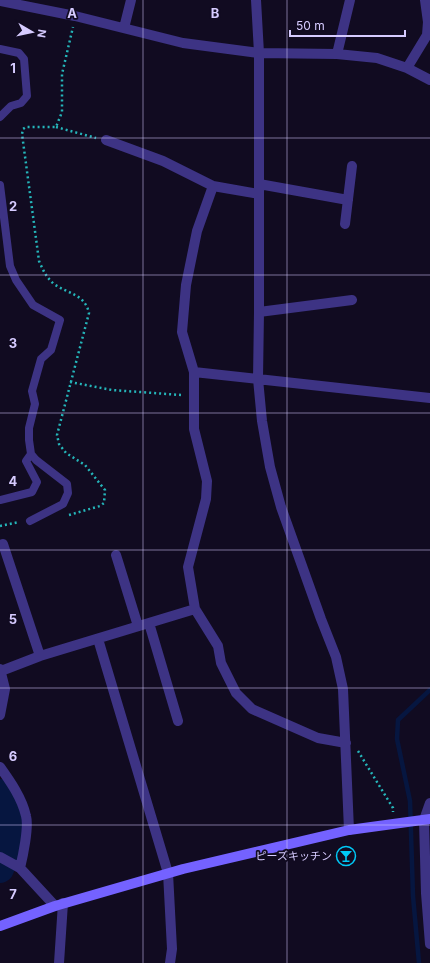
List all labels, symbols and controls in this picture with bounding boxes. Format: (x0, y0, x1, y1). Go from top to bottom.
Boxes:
text: A (67, 5, 77, 21)
text: B (211, 5, 220, 21)
north arrow (12, 12, 52, 52)
scale bar (290, 12, 405, 38)
text: 50 m (296, 18, 325, 33)
text: N (34, 28, 49, 39)
text: 1 (10, 60, 16, 76)
text: 2 (9, 198, 17, 214)
text: 3 (9, 335, 17, 351)
text: 4 (9, 473, 18, 489)
text: 5 (9, 611, 17, 627)
text: 6 (9, 748, 17, 764)
bar icon: ピーズキッチン (335, 845, 357, 867)
place label: ピーズキッチン (256, 849, 332, 863)
text: 7 (9, 886, 17, 902)

